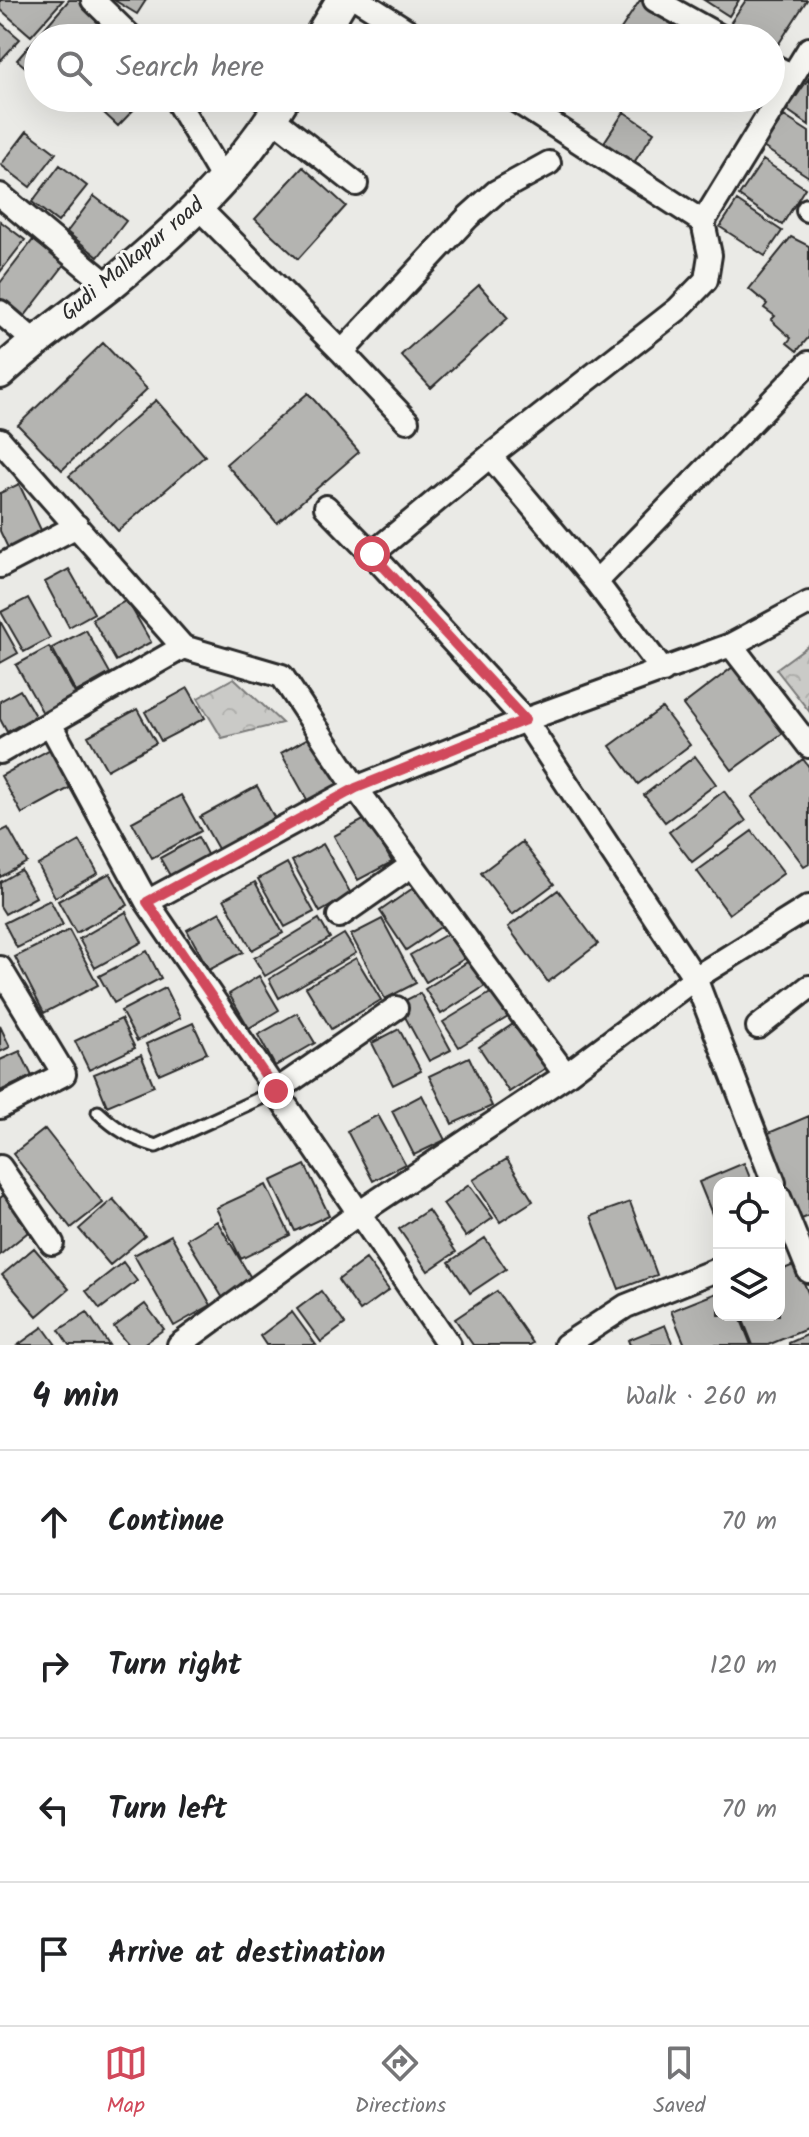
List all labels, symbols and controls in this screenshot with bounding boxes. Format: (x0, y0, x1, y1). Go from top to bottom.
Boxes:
search box (24, 24, 785, 112)
text: Search here (116, 44, 264, 92)
icon: search (52, 46, 96, 90)
street label: Gudi Malkapur road (53, 189, 213, 331)
route start (354, 536, 390, 572)
route end (258, 1073, 294, 1109)
map controls (713, 1177, 785, 1321)
button: locate (713, 1177, 785, 1249)
button: layers (713, 1249, 785, 1321)
text: 4 min (32, 1370, 119, 1424)
text: Walk · 260 m (625, 1376, 777, 1418)
text: Continue (108, 1498, 224, 1546)
icon: ahead (32, 1500, 76, 1544)
text: 70 m (721, 1501, 777, 1543)
text: Turn right (108, 1642, 241, 1690)
icon: right (32, 1644, 76, 1688)
text: 120 m (710, 1645, 777, 1687)
text: Turn left (108, 1786, 227, 1834)
icon: left (32, 1788, 76, 1832)
text: 70 m (721, 1789, 777, 1831)
text: Arrive at destination (108, 1930, 385, 1978)
icon: arrive (32, 1932, 76, 1976)
tab: Map (104, 2041, 148, 2124)
tab: Directions (355, 2041, 446, 2124)
tab: Saved (653, 2041, 705, 2124)

